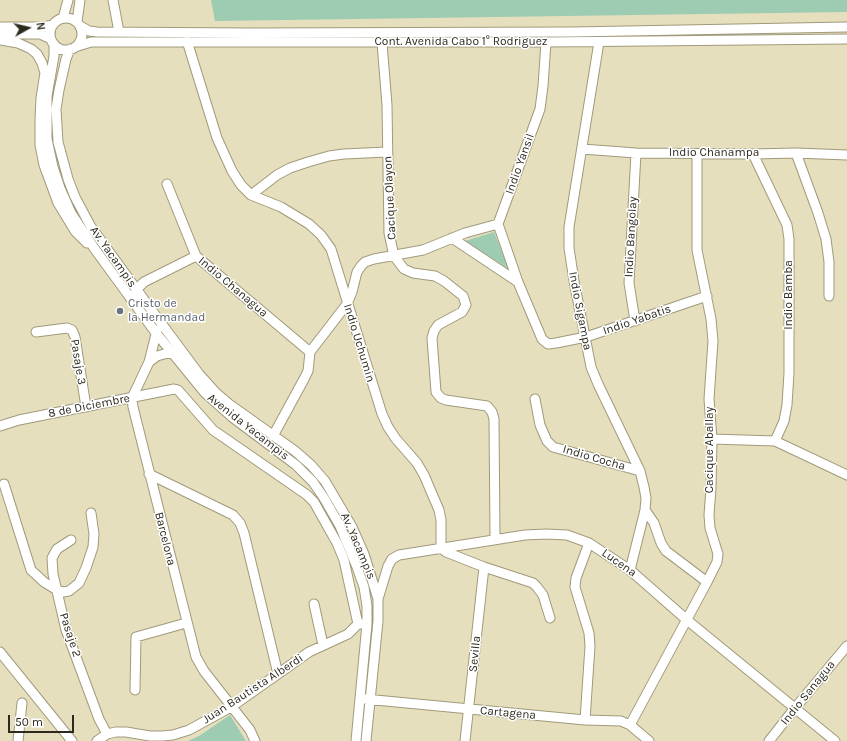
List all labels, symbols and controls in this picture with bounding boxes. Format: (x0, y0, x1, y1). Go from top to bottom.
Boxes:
north arrow (8, 8, 48, 48)
text: N (33, 21, 47, 31)
street label: Cont. Avenida Cabo 1° Rodriguez (374, 35, 548, 49)
street label: Indio Yansil (502, 132, 538, 196)
street label: Indio Chanampa (669, 146, 759, 160)
street label: Cacique Olayon (381, 156, 399, 240)
street label: Indio Bangolay (622, 196, 640, 278)
street label: Av. Yacampis (87, 224, 139, 290)
street label: Indio Chanagua (195, 254, 271, 320)
street label: Indio Bamba (782, 260, 796, 330)
street label: Indio Sigampa (565, 270, 595, 352)
place label: Cristo de la Hermandad (128, 297, 205, 325)
street label: Indio Uchumin (340, 302, 378, 384)
street label: Indio Yabatis (601, 302, 673, 338)
marker: Cristo de la Hermandad (115, 306, 125, 316)
street label: Pasaje 3 (67, 338, 89, 386)
street label: 8 de Diciembre (47, 391, 131, 421)
street label: Avenida Yacampis (204, 391, 292, 463)
street label: Cacique Aballay (703, 407, 717, 493)
street label: Indio Cocha (561, 442, 627, 474)
street label: Av. Yacampis (337, 510, 379, 582)
street label: Barcelona (151, 511, 179, 567)
street label: Lucena (599, 546, 639, 580)
street label: Pasaje 2 (56, 611, 84, 659)
street label: Sevilla (466, 635, 484, 673)
street label: Juan Bautista Alberdi (200, 651, 306, 727)
street label: Indio Sanagua (778, 658, 838, 728)
street label: Cartagena (479, 703, 537, 723)
scale bar (10, 707, 76, 733)
text: 50 m (15, 715, 43, 729)

